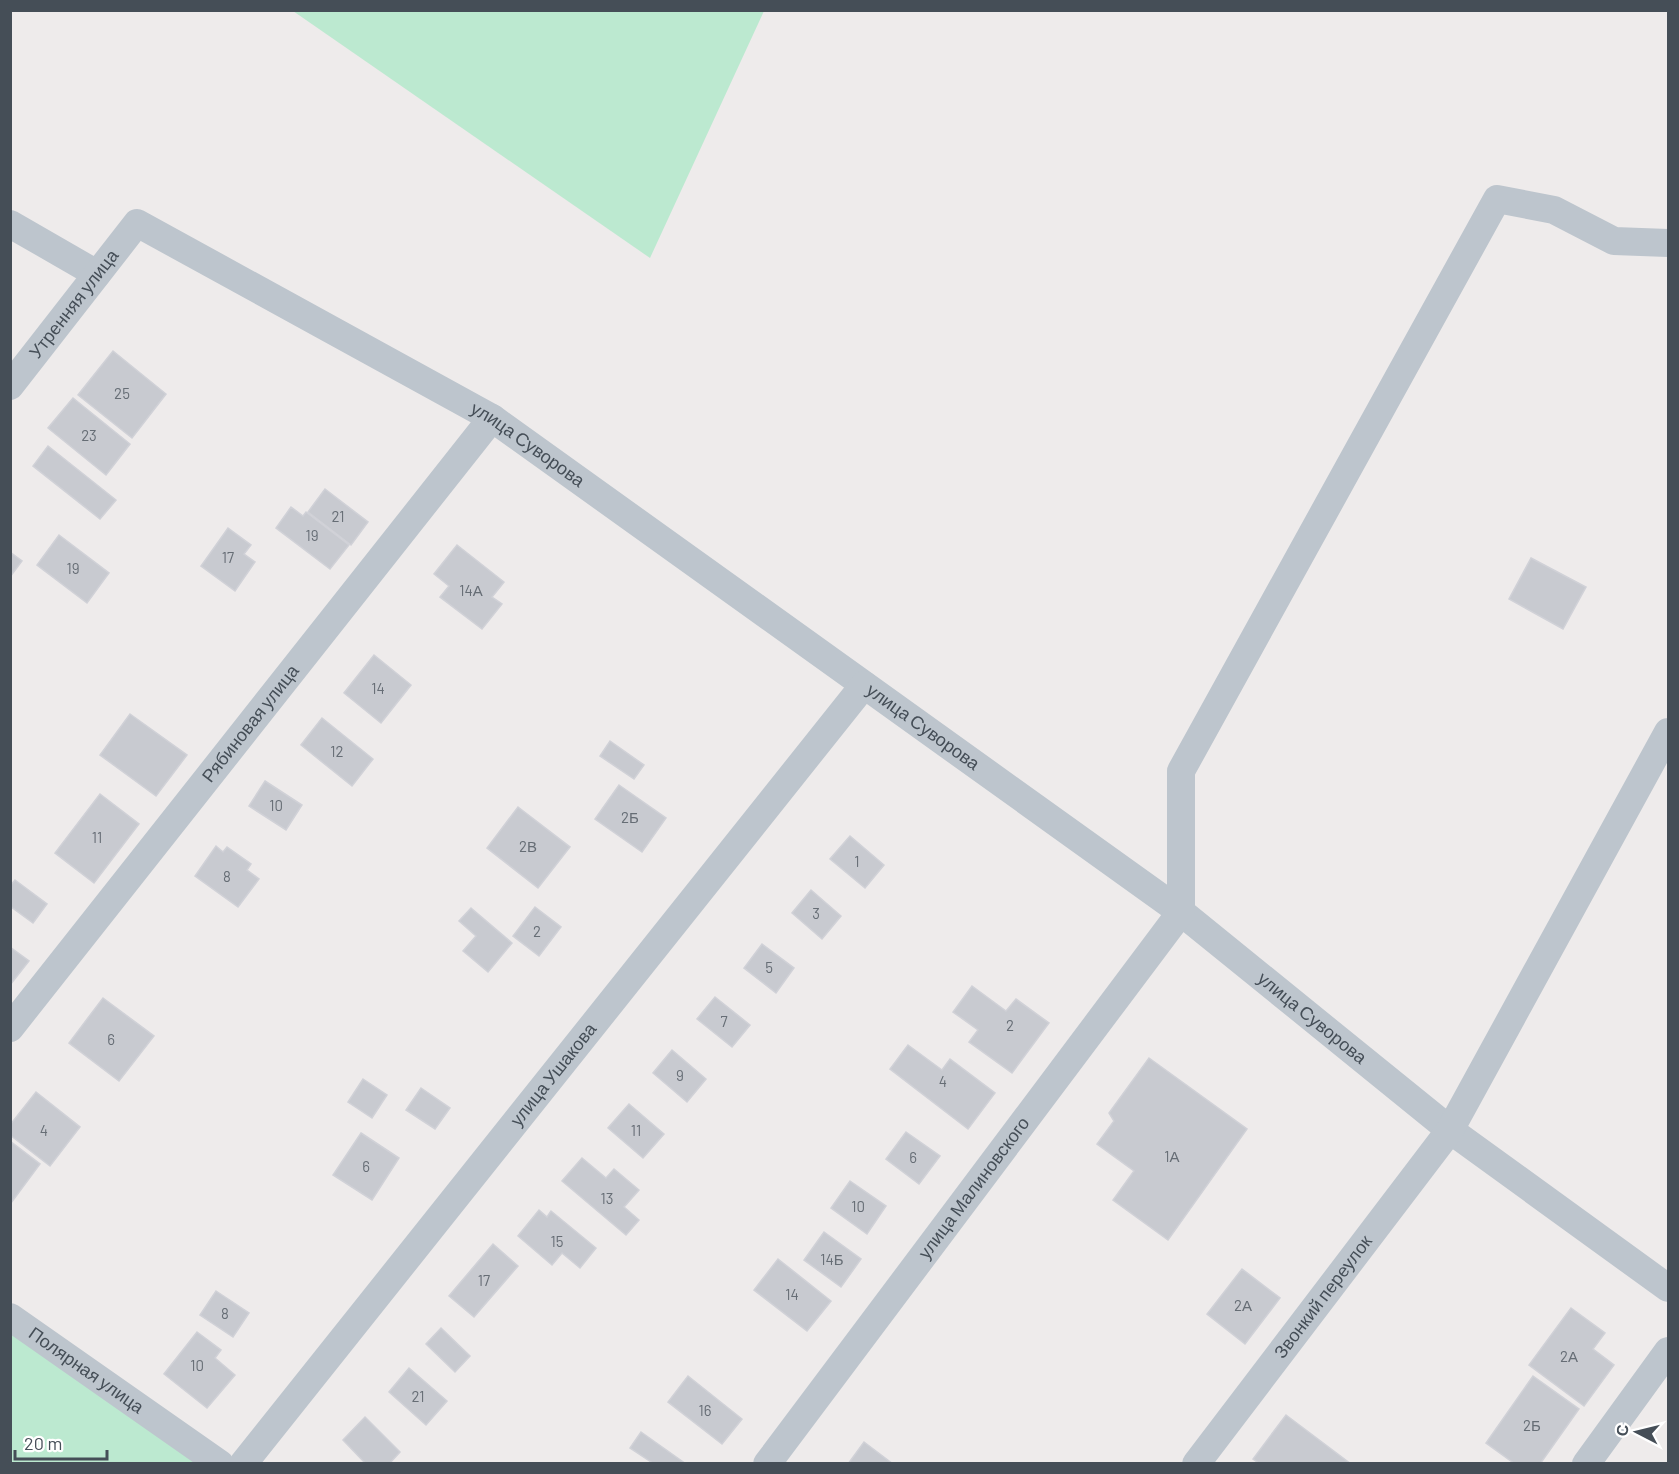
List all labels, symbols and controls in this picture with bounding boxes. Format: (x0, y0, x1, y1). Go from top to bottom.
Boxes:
street label: Утренняя улица (24, 244, 123, 362)
house number: 25 (114, 384, 130, 402)
street label: улица Суворова (467, 397, 590, 492)
house number: 23 (81, 426, 97, 444)
house number: 21 (331, 507, 345, 525)
house number: 19 (305, 526, 319, 544)
house number: 17 (222, 548, 234, 566)
house number: 19 (66, 559, 80, 577)
house number: 14А (459, 581, 483, 599)
street label: Рябиновая улица (197, 659, 304, 786)
street label: улица Суворова (863, 678, 985, 775)
house number: 14 (371, 679, 385, 697)
house number: 12 (330, 742, 344, 760)
house number: 10 (269, 796, 283, 814)
house number: 2Б (621, 808, 639, 826)
house number: 11 (92, 828, 102, 846)
house number: 2В (519, 837, 537, 855)
house number: 1 (854, 852, 860, 870)
house number: 8 (223, 867, 231, 885)
house number: 3 (812, 904, 820, 922)
house number: 2 (533, 922, 541, 940)
house number: 5 (765, 958, 773, 976)
street label: улица Суворова (1254, 967, 1372, 1069)
house number: 7 (720, 1012, 728, 1030)
house number: 2 (1006, 1016, 1014, 1034)
street label: улица Ушакова (505, 1017, 601, 1130)
house number: 6 (107, 1030, 115, 1048)
house number: 9 (676, 1066, 684, 1084)
house number: 4 (939, 1072, 947, 1090)
street label: улица Малиновского (913, 1112, 1033, 1263)
house number: 4 (40, 1121, 48, 1139)
house number: 11 (631, 1121, 641, 1139)
house number: 1А (1164, 1147, 1180, 1165)
house number: 6 (909, 1148, 917, 1166)
house number: 6 (362, 1157, 370, 1175)
house number: 13 (601, 1189, 613, 1207)
house number: 10 (851, 1197, 865, 1215)
street label: Звонкий переулок (1269, 1230, 1376, 1362)
house number: 15 (551, 1232, 563, 1250)
house number: 14Б (820, 1250, 844, 1268)
house number: 17 (478, 1271, 490, 1289)
house number: 14 (785, 1285, 799, 1303)
house number: 2А (1234, 1296, 1252, 1314)
house number: 8 (221, 1304, 229, 1322)
street label: Полярная улица (25, 1322, 149, 1418)
house number: 2А (1560, 1347, 1578, 1365)
house number: 10 (190, 1356, 204, 1374)
house number: 21 (411, 1387, 425, 1405)
house number: 16 (699, 1401, 711, 1419)
north arrow (1607, 1402, 1667, 1462)
house number: 2Б (1523, 1416, 1541, 1434)
scale bar (15, 1423, 106, 1461)
text: С (1611, 1423, 1632, 1437)
text: 20 m (24, 1432, 62, 1454)

